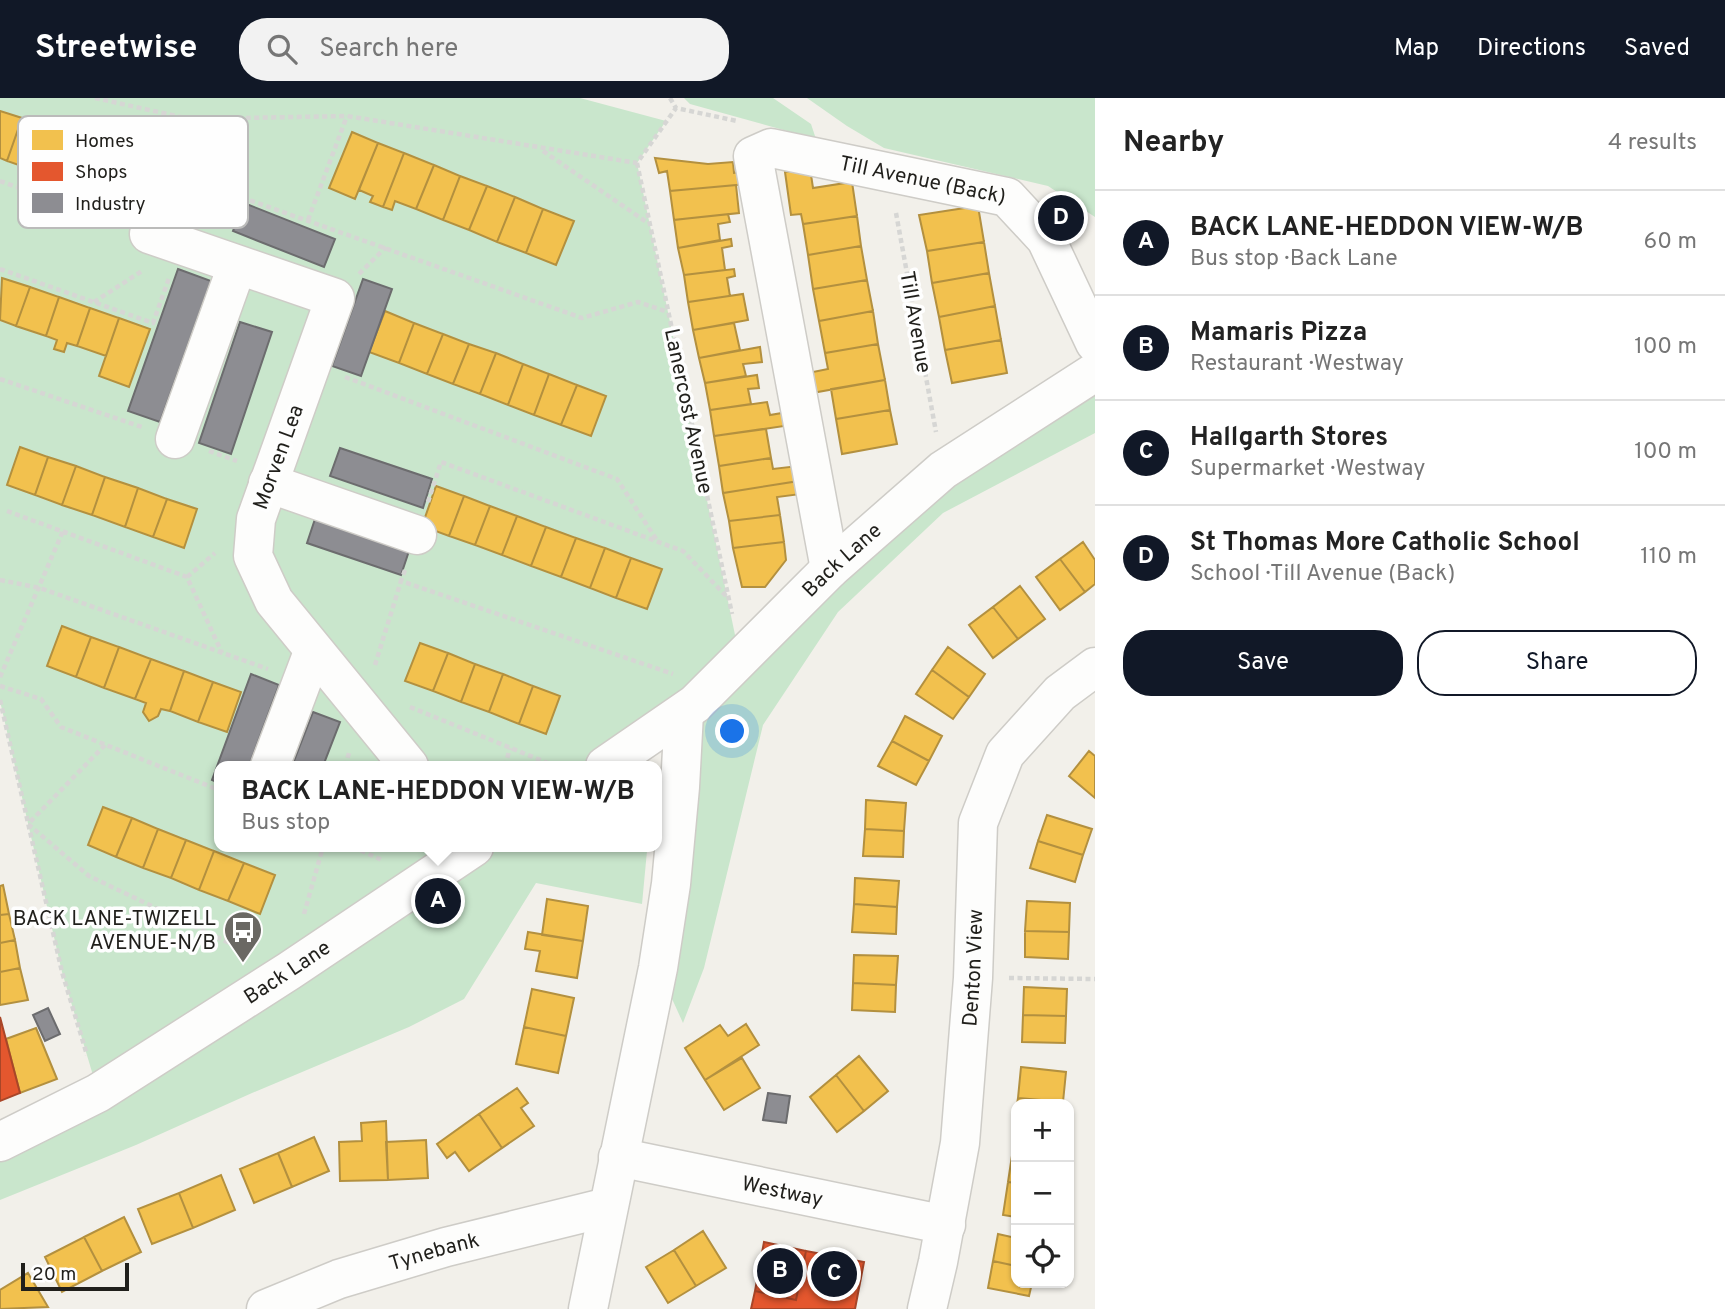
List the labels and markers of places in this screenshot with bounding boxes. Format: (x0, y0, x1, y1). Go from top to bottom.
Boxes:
pin: D (1038, 192, 1084, 244)
pin: A (415, 875, 461, 927)
place label: BACK LANE-TWIZELL AVENUE-N/B (13, 906, 216, 957)
bus stop icon: BACK LANE-TWIZELL AVENUE-N/B (222, 909, 264, 964)
pin: B (757, 1245, 803, 1297)
pin: C (811, 1248, 857, 1300)

